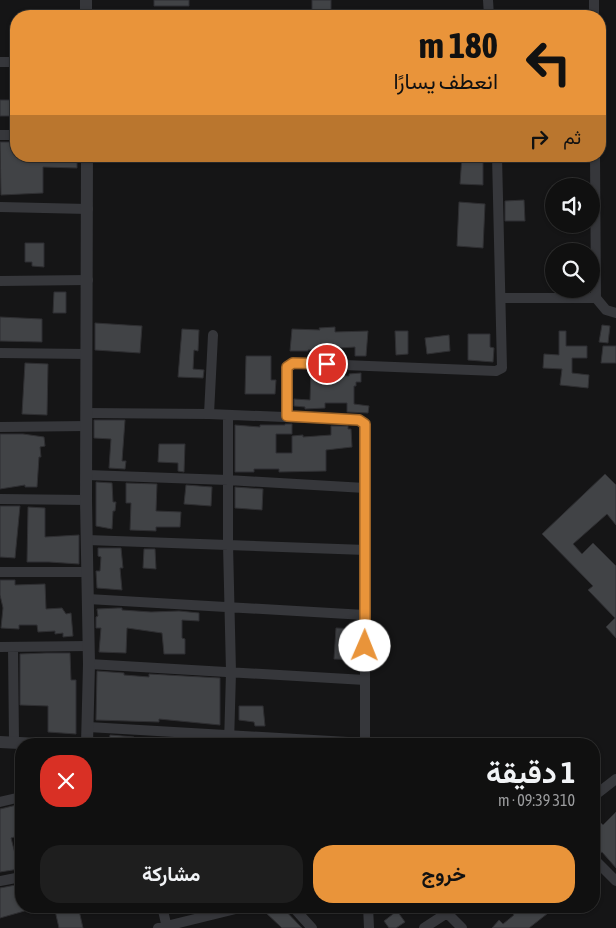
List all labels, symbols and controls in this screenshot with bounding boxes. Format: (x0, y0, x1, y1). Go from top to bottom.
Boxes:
text: 180 m (419, 25, 498, 65)
icon: left (516, 30, 581, 95)
text: انعطف يسارًا (393, 68, 498, 94)
icon: right (525, 125, 553, 153)
text: ثم (563, 126, 581, 148)
map controls (545, 178, 600, 298)
button: sound (545, 178, 600, 233)
button: search (545, 243, 600, 298)
pin (306, 343, 348, 385)
icon: arrive (313, 350, 341, 378)
position arrow (338, 619, 390, 671)
button: close (40, 755, 92, 807)
text: 1 دقيقة (486, 755, 575, 789)
text: 310 m · 09:39 (498, 791, 575, 809)
button: مشاركة (40, 845, 303, 903)
button: خروج (313, 845, 575, 903)

